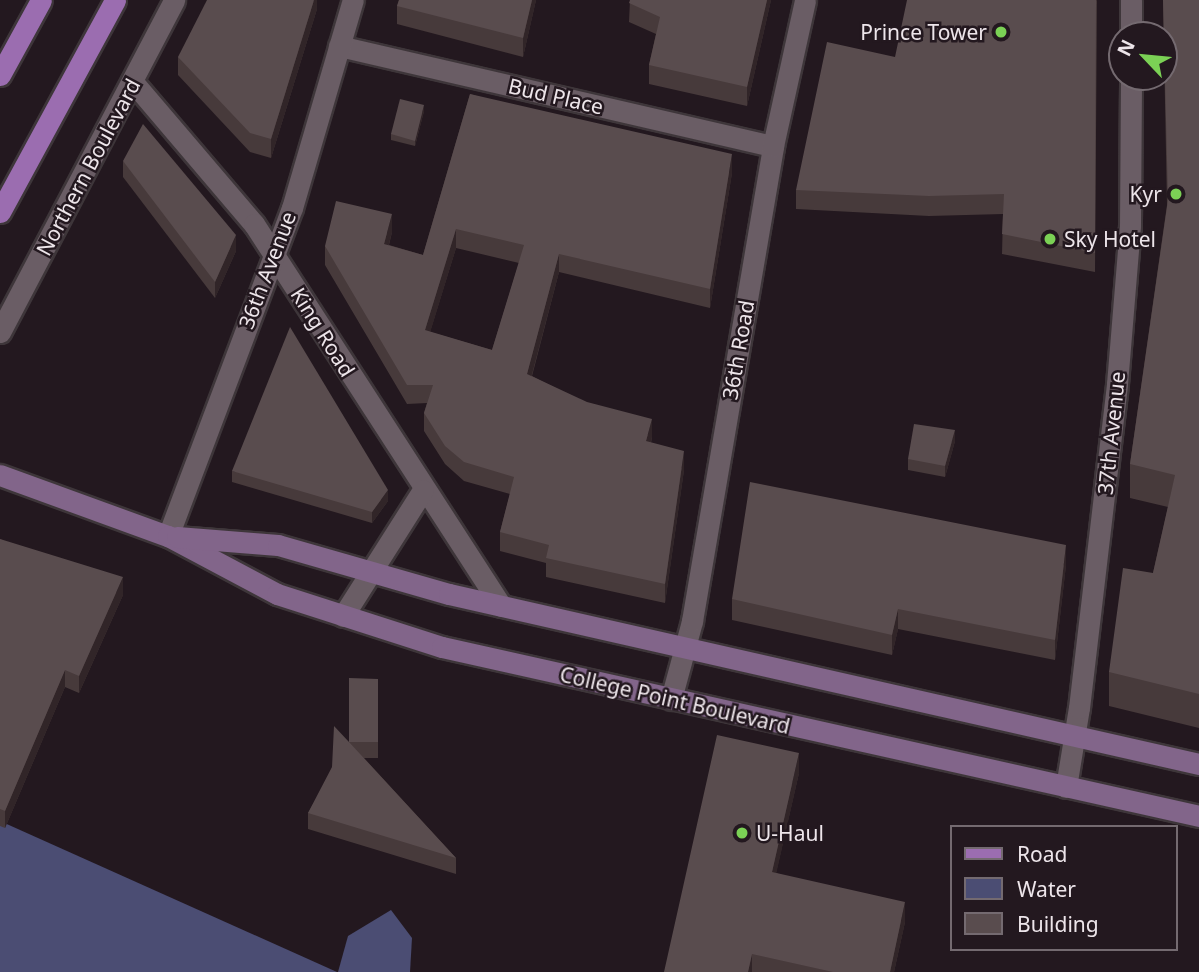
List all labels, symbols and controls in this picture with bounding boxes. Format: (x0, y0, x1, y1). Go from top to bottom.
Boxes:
place label: Prince Tower (860, 19, 987, 45)
north arrow (1108, 21, 1178, 91)
marker: Prince Tower (993, 24, 1009, 40)
text: N (1111, 35, 1141, 60)
street label: Bud Place (506, 73, 606, 119)
street label: Northern Boulevard (31, 74, 145, 260)
place label: Kyr (1130, 181, 1162, 207)
marker: Kyr (1168, 186, 1184, 202)
street label: 36th Avenue (233, 208, 301, 332)
place label: Sky Hotel (1064, 226, 1156, 252)
marker: Sky Hotel (1042, 231, 1058, 247)
street label: King Road (286, 283, 360, 381)
street label: 36th Road (717, 298, 759, 402)
street label: 37th Avenue (1092, 370, 1130, 496)
street label: College Point Boulevard (557, 661, 793, 739)
place label: U-Haul (756, 820, 824, 846)
marker: U-Haul (734, 825, 750, 841)
legend (950, 825, 1178, 951)
text: Road (1017, 840, 1067, 868)
text: Water (1017, 875, 1076, 903)
text: Building (1017, 910, 1099, 938)

